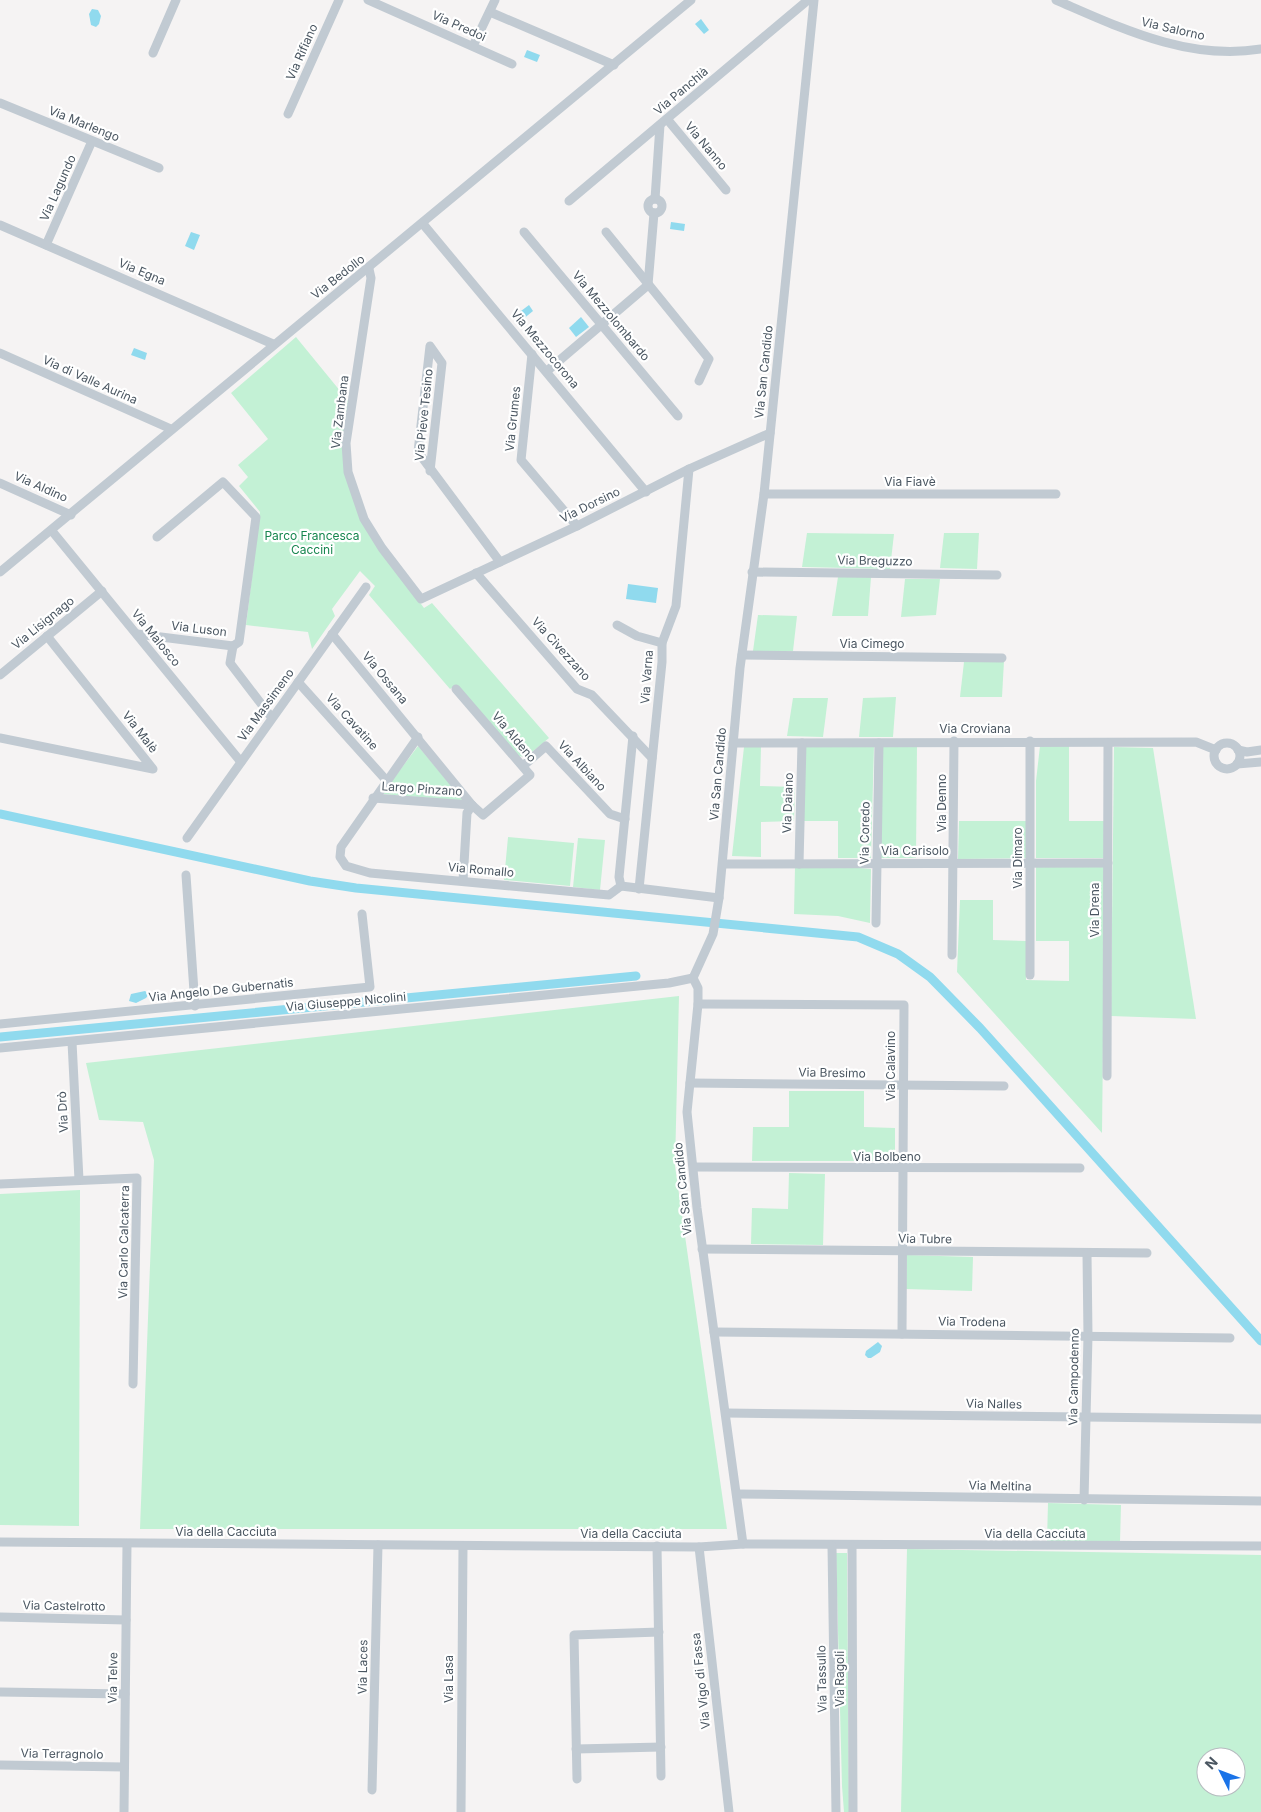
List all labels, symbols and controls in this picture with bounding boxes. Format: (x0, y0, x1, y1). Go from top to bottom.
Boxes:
street label: Via Predoi (430, 7, 489, 44)
street label: Via Salorno (1140, 14, 1206, 43)
street label: Via Rifiano (282, 21, 321, 82)
street label: Via Panchià (650, 64, 711, 118)
street label: Via Marlengo (47, 103, 122, 145)
street label: Via Nanno (682, 118, 731, 173)
street label: Via Lagundo (36, 152, 79, 223)
street label: Via Bedollo (308, 251, 367, 302)
street label: Via Egna (116, 255, 168, 288)
street label: Via Mezzolombardo (569, 268, 653, 364)
street label: Via Mezzocorona (508, 306, 583, 391)
street label: Via San Candido (751, 325, 776, 419)
street label: Via di Valle Aurina (40, 352, 140, 407)
street label: Via Pieve Tesino (411, 368, 436, 462)
street label: Via Zambana (328, 374, 351, 450)
street label: Via Grumes (502, 385, 523, 452)
street label: Via Aldino (12, 468, 70, 505)
street label: Via Fiavè (884, 474, 936, 489)
street label: Via Dorsino (557, 484, 622, 526)
park label: Parco Francesca Caccini (264, 528, 360, 557)
street label: Via Breguzzo (837, 552, 913, 569)
street label: Via Lisignago (8, 593, 77, 652)
street label: Via Malosco (129, 606, 184, 669)
street label: Via Civezzano (529, 614, 594, 684)
street label: Via Luson (170, 618, 228, 639)
street label: Via Cimego (839, 636, 905, 651)
street label: Via Ossana (359, 648, 412, 707)
street label: Via Varna (637, 649, 656, 705)
street label: Via Massimeno (234, 665, 297, 744)
street label: Via Cavatine (323, 690, 382, 753)
street label: Via Malè (119, 708, 161, 756)
street label: Via Aldeno (489, 708, 540, 765)
street label: Via Croviana (939, 721, 1011, 736)
street label: Via San Candido (706, 727, 729, 821)
street label: Via Albiano (555, 737, 610, 794)
street label: Via Daiano (779, 772, 796, 834)
street label: Via Denno (934, 774, 949, 832)
street label: Largo Pinzano (381, 778, 463, 799)
street label: Via Coredo (856, 801, 873, 865)
street label: Via Dimaro (1010, 827, 1025, 889)
street label: Via Carisolo (881, 843, 949, 858)
street label: Via Romallo (447, 859, 515, 880)
street label: Via Drena (1087, 882, 1102, 938)
street label: Via Angelo De Gubernatis (148, 974, 294, 1005)
street label: Via Giuseppe Nicolini (285, 989, 407, 1014)
street label: Via Calavino (883, 1031, 898, 1101)
street label: Via Bresimo (798, 1064, 866, 1081)
street label: Via Drò (54, 1091, 71, 1133)
street label: Via San Candido (670, 1142, 695, 1236)
street label: Via Bolbeno (853, 1149, 921, 1164)
street label: Via Carlo Calcaterra (115, 1185, 132, 1299)
street label: Via Tubre (898, 1231, 952, 1246)
street label: Via Trodena (938, 1313, 1006, 1330)
street label: Via Campodenno (1065, 1328, 1082, 1426)
street label: Via Nalles (966, 1396, 1022, 1411)
street label: Via Meltina (968, 1477, 1032, 1494)
street label: Via della Cacciuta (175, 1524, 277, 1539)
street label: Via della Cacciuta (580, 1526, 682, 1541)
street label: Via della Cacciuta (984, 1526, 1086, 1541)
street label: Via Castelrotto (22, 1597, 106, 1614)
street label: Via Vigo di Fassa (688, 1632, 713, 1730)
street label: Via Laces (355, 1639, 370, 1695)
street label: Via Tassullo (813, 1645, 830, 1713)
street label: Via Ragoli (832, 1651, 847, 1707)
street label: Via Telve (105, 1652, 120, 1704)
street label: Via Lasa (441, 1655, 456, 1703)
street label: Via Terragnolo (20, 1745, 104, 1762)
north arrow (1196, 1747, 1246, 1797)
text: N (1201, 1753, 1221, 1773)

